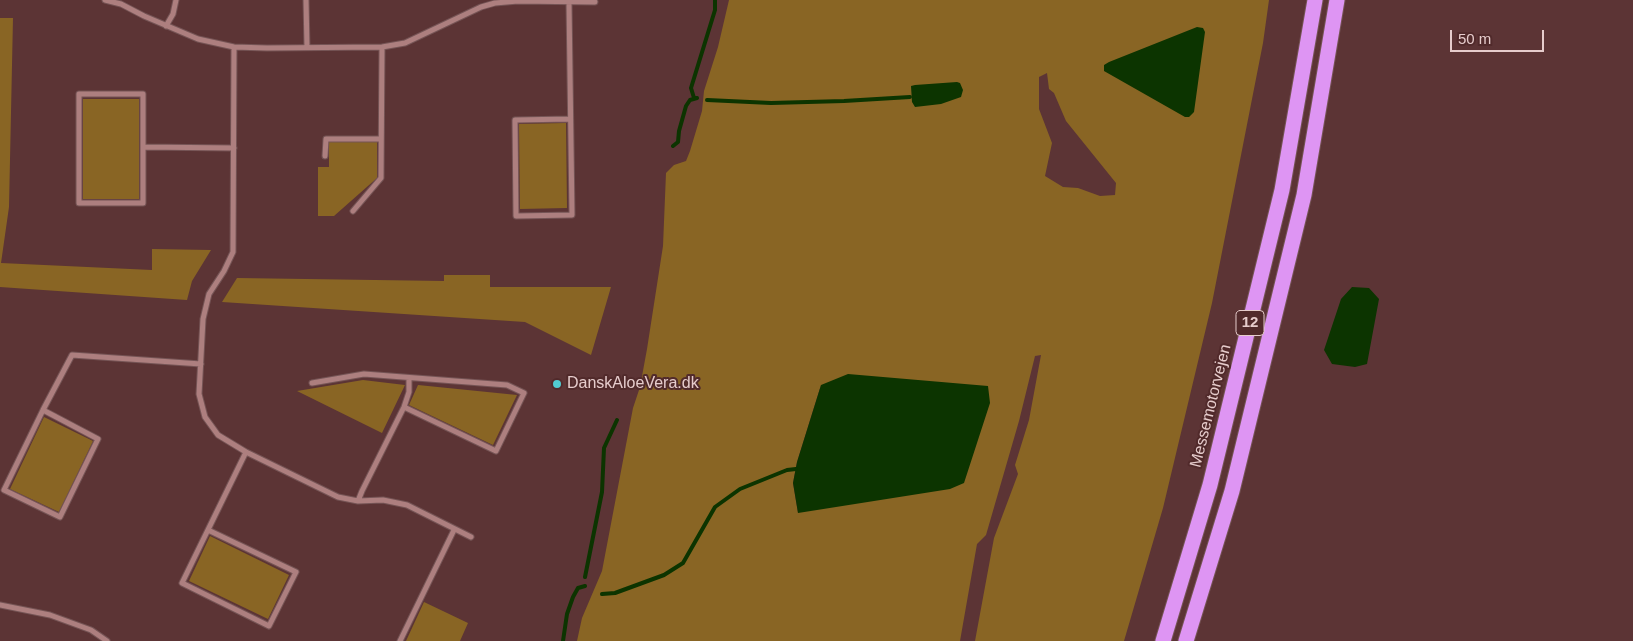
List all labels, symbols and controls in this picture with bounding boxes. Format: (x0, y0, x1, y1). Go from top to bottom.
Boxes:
scale bar (1453, 20, 1547, 52)
text: 50 m (1458, 30, 1491, 47)
road number: 12 (1236, 310, 1264, 336)
street label: Messemotorvejen (1186, 342, 1236, 470)
place label: DanskAloeVera.dk (567, 374, 699, 394)
marker: DanskAloeVera.dk (551, 378, 563, 390)

